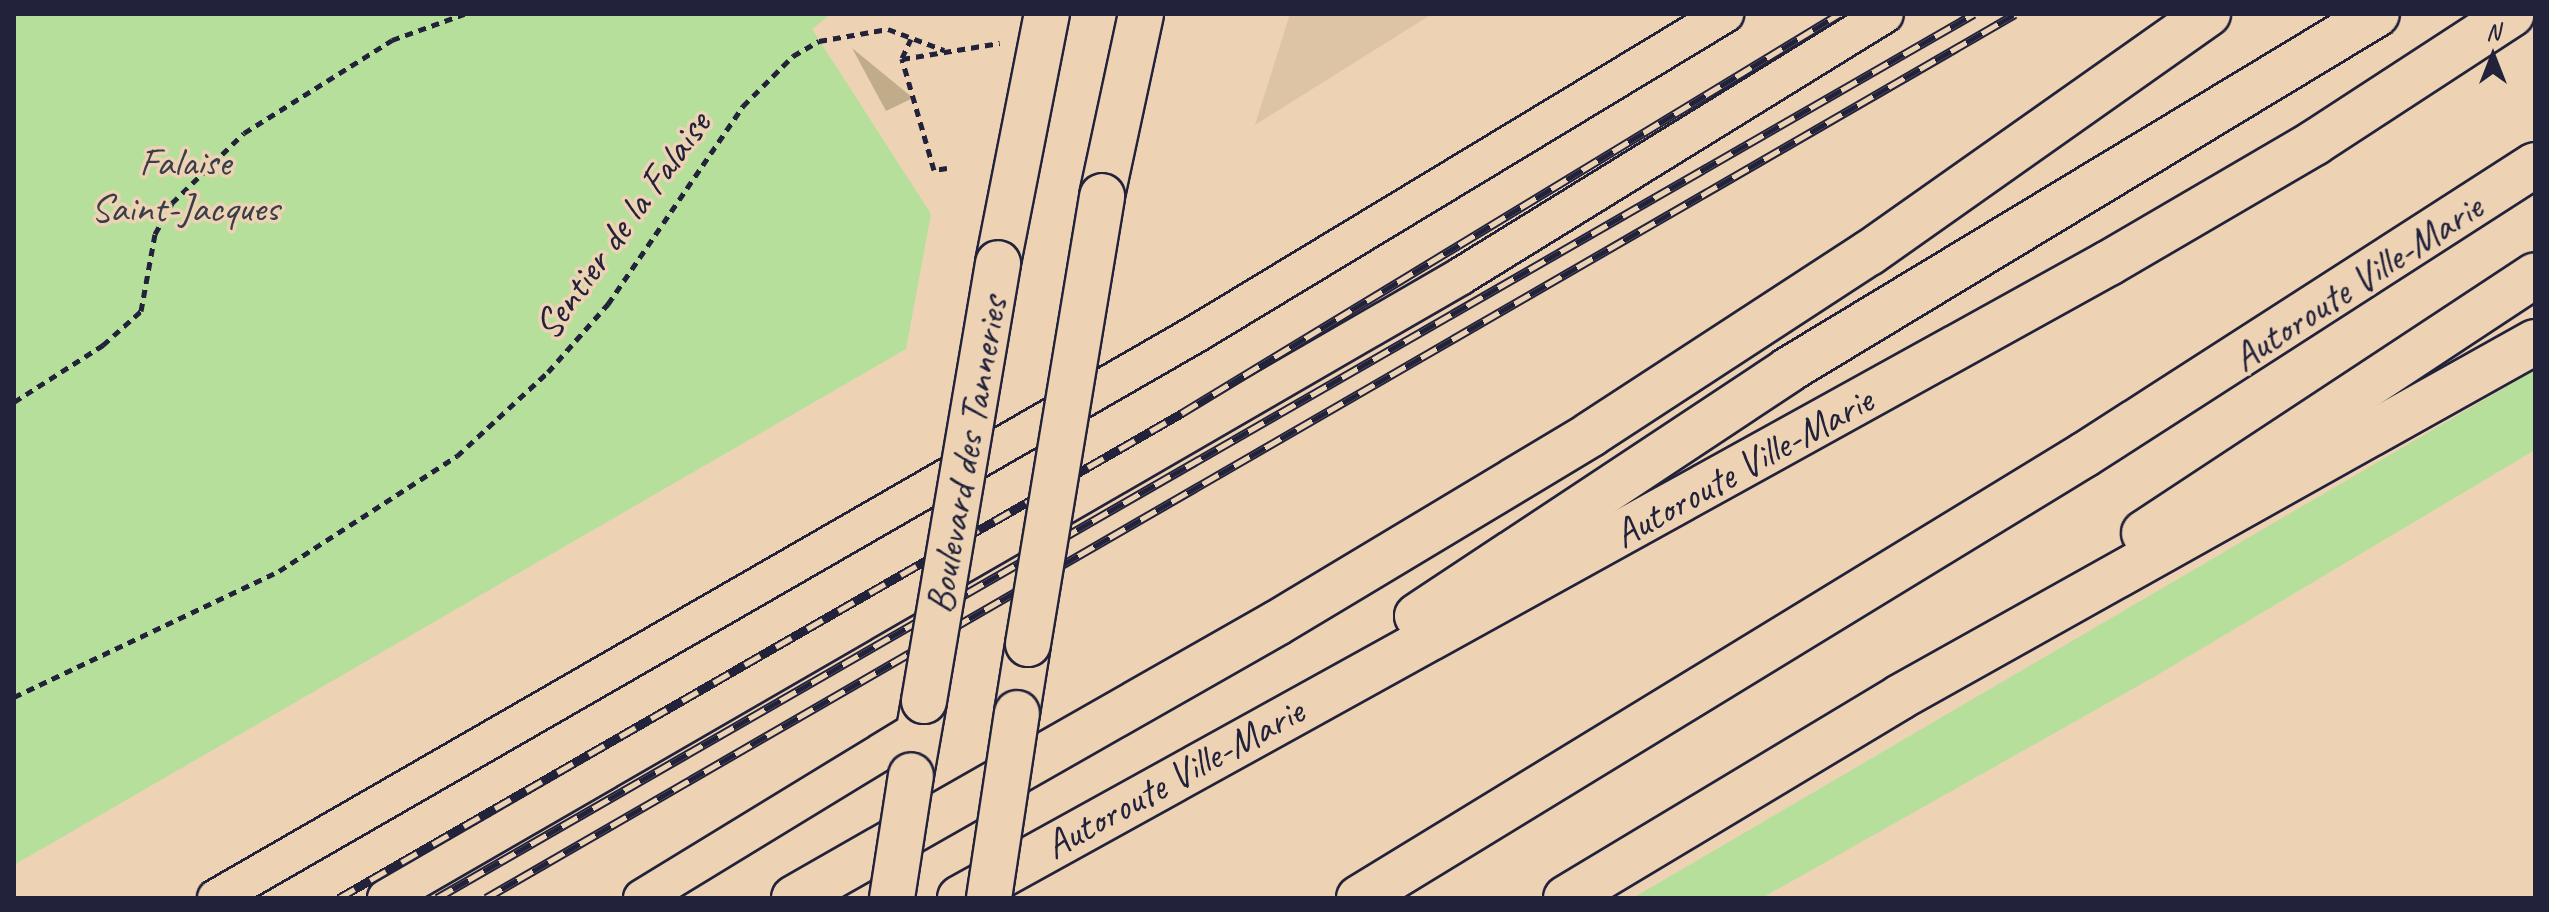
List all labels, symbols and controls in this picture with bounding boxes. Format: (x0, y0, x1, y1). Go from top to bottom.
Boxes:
north arrow (2453, 16, 2533, 96)
text: N (2486, 18, 2500, 46)
street label: Sentier de la Falaise (523, 101, 721, 349)
park label: Falaise Saint-Jacques (91, 138, 279, 232)
street label: Autoroute Ville-Marie (2223, 183, 2491, 381)
street label: Boulevard des Tanneries (914, 292, 1018, 618)
street label: Autoroute Ville-Marie (1605, 376, 1881, 558)
street label: Autoroute Ville-Marie (1036, 687, 1312, 869)

